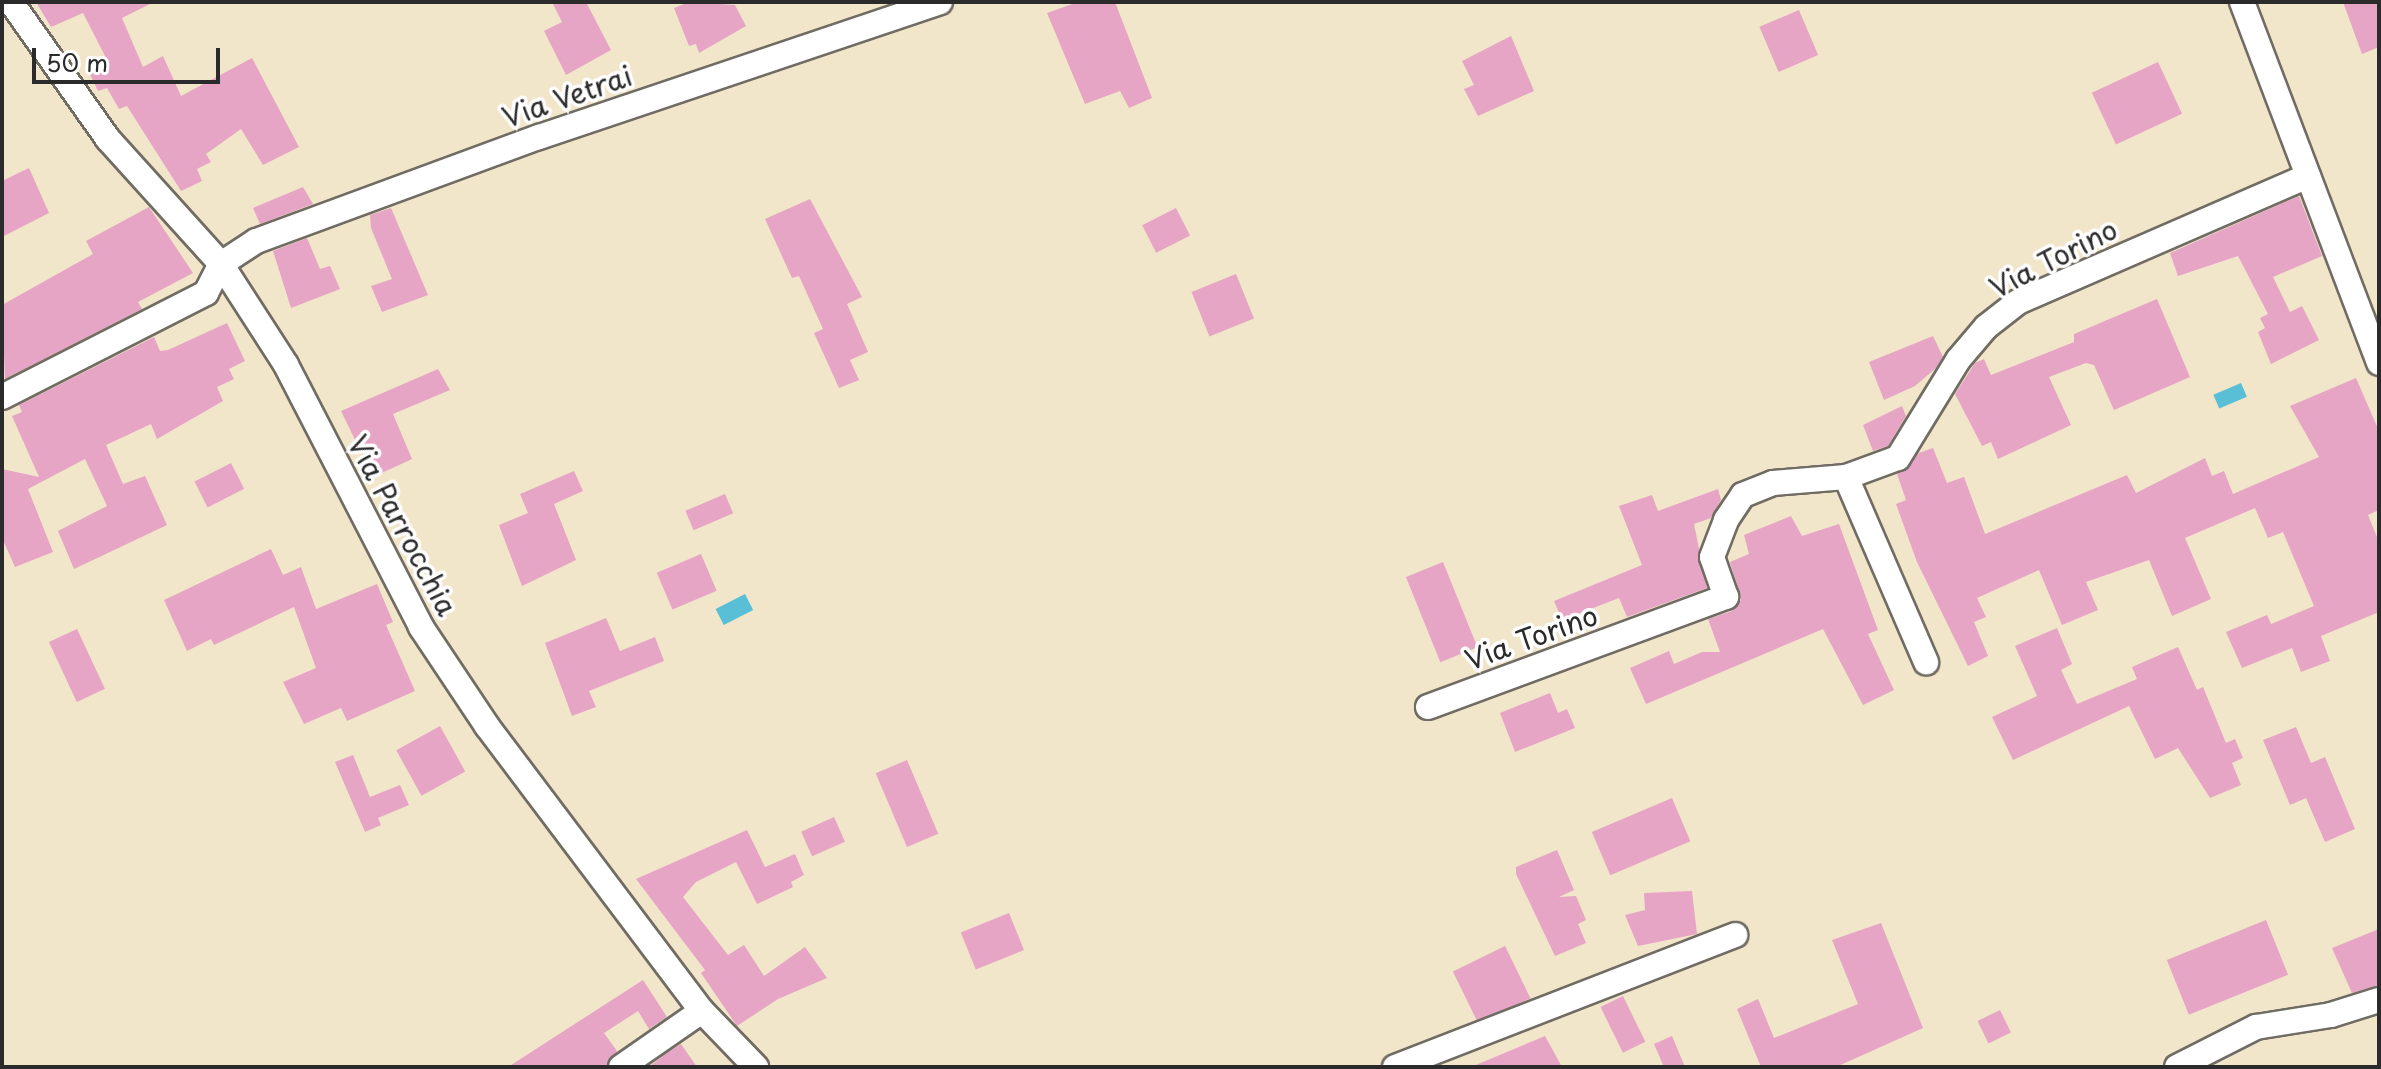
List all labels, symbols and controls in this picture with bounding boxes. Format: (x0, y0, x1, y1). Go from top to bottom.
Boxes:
scale bar (36, 32, 224, 82)
text: 50 m (46, 44, 108, 80)
street label: Via Vetrai (499, 58, 635, 134)
street label: Via Torino (1985, 212, 2121, 304)
street label: Via Parrocchia (342, 430, 464, 620)
street label: Via Torino (1461, 598, 1601, 676)

